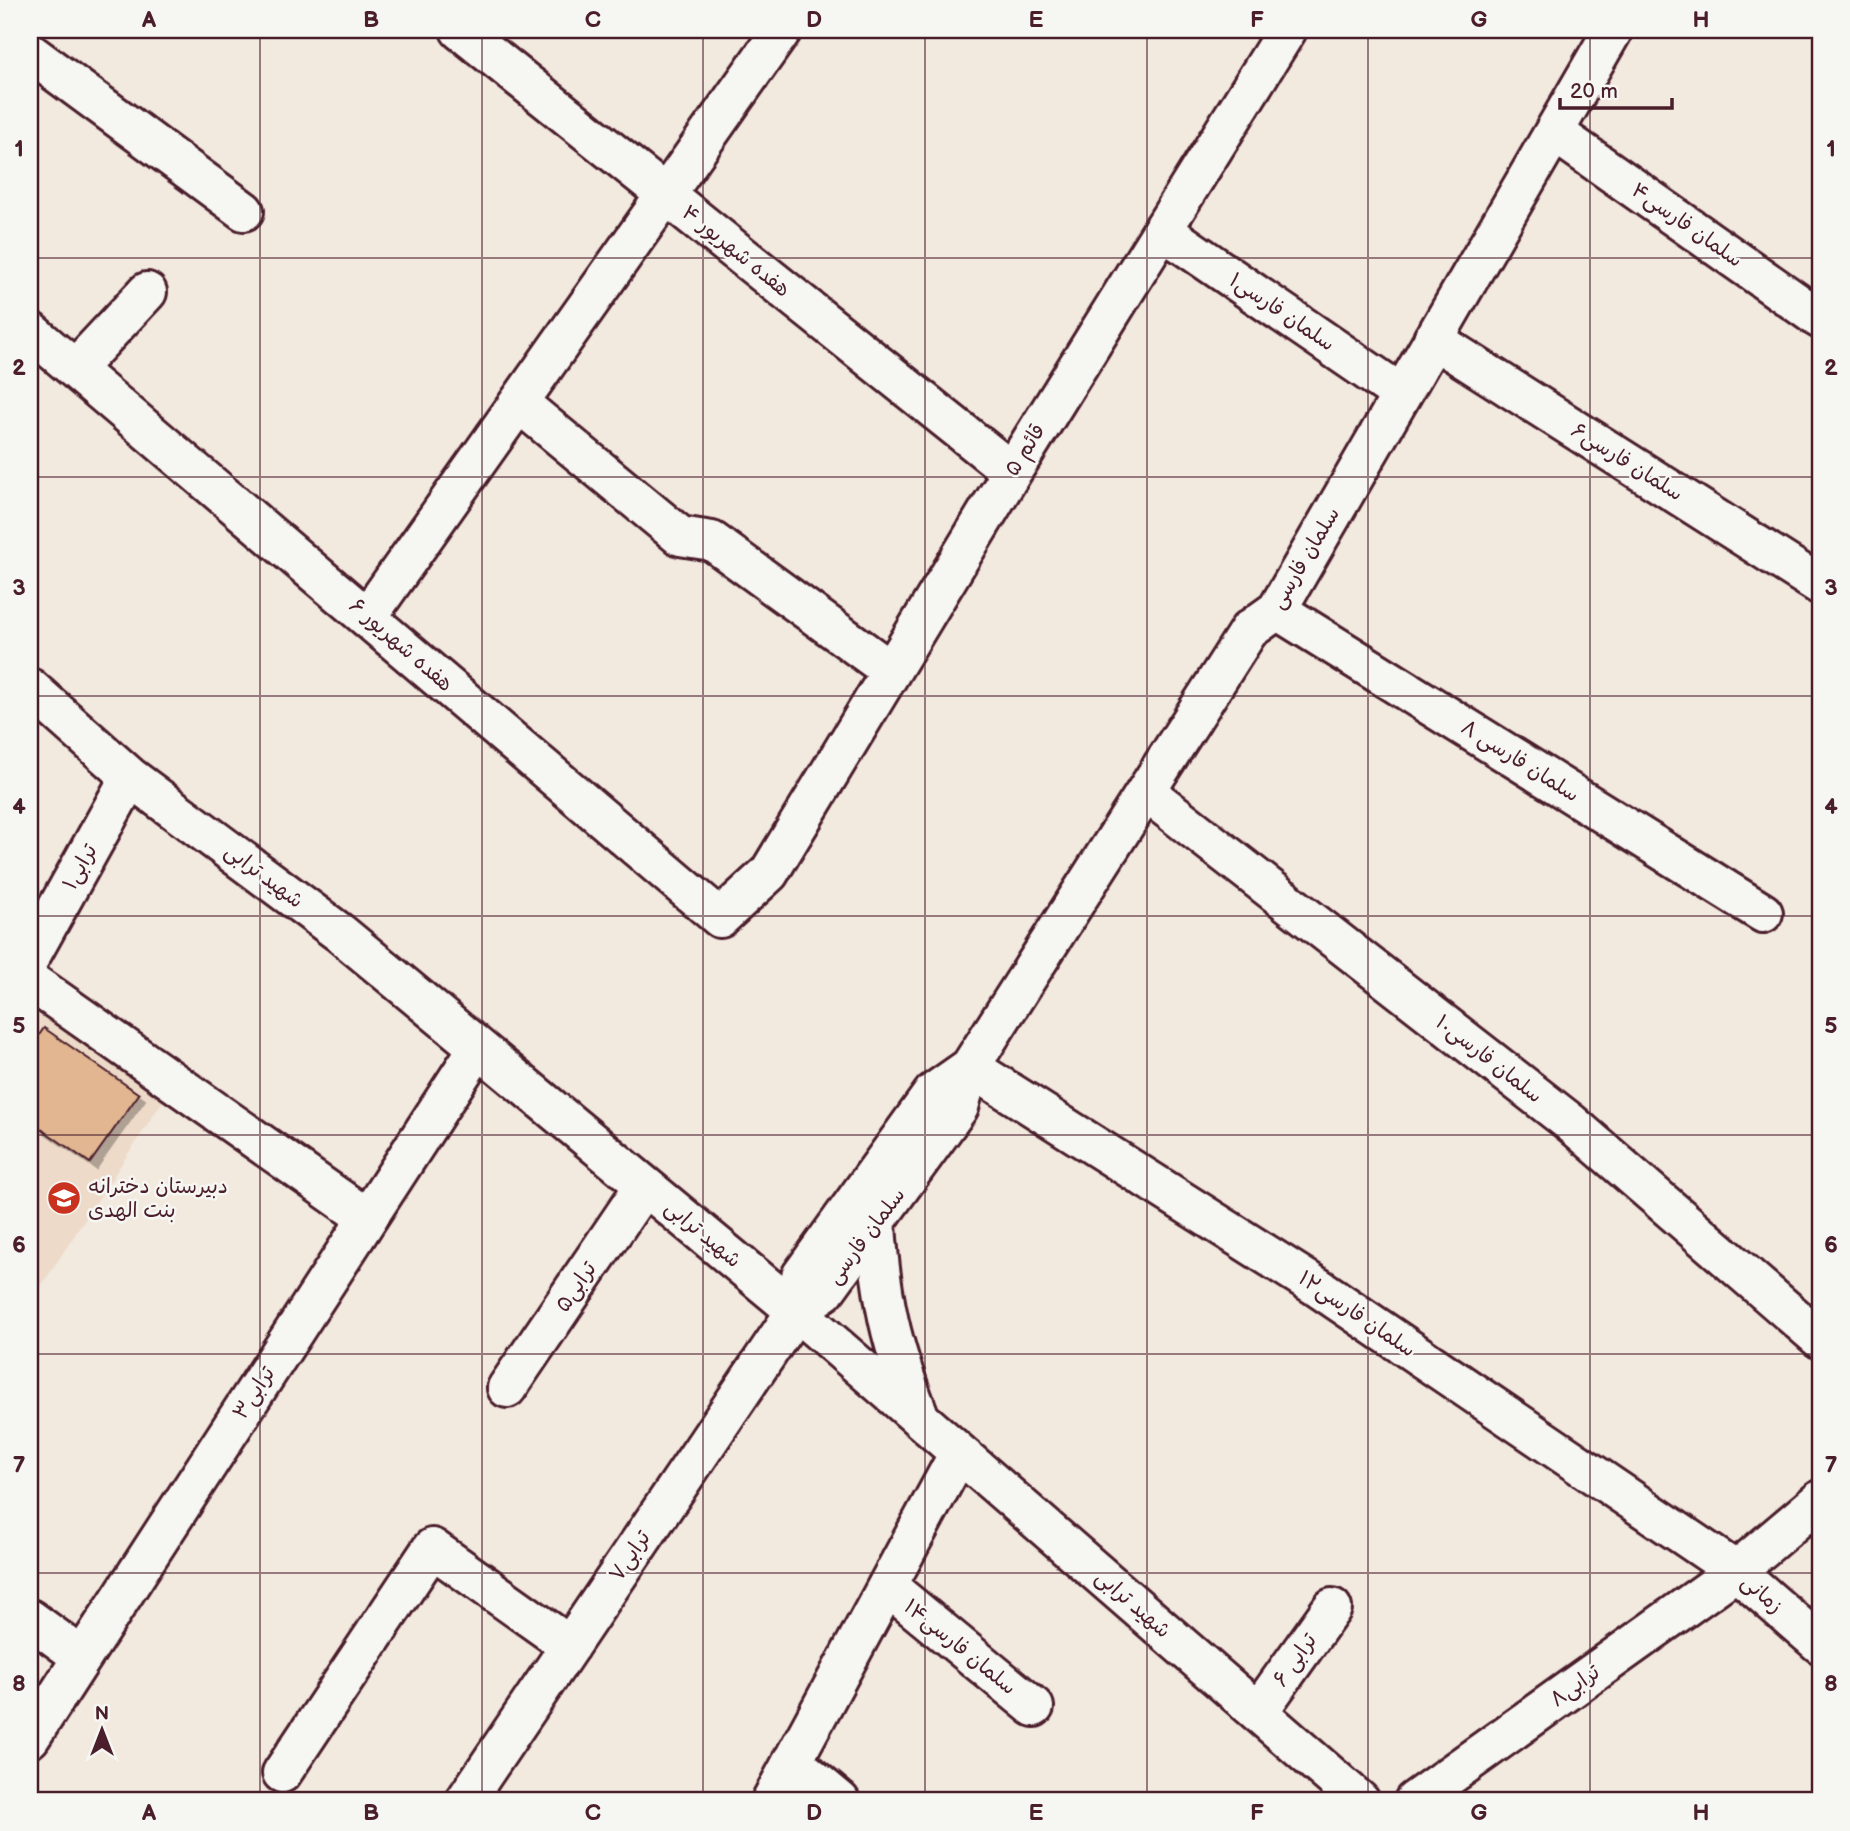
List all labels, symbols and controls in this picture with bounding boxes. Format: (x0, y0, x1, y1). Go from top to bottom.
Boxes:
text: A (141, 6, 157, 34)
text: B (363, 6, 379, 34)
text: C (585, 6, 601, 34)
text: D (806, 6, 822, 34)
text: E (1029, 6, 1044, 34)
text: F (1250, 6, 1264, 34)
text: G (1471, 6, 1488, 34)
text: H (1692, 6, 1710, 34)
scale bar (1560, 66, 1672, 110)
text: 20 m (1570, 79, 1618, 104)
text: 1 (14, 135, 24, 163)
text: 1 (1826, 135, 1836, 163)
street label: سلمان فارسی۴ (1626, 177, 1747, 273)
street label: هفده شهریور ۴ (677, 200, 795, 302)
street label: سلمان فارسی۱ (1224, 268, 1340, 357)
text: 2 (12, 354, 26, 382)
text: 2 (1824, 354, 1838, 382)
street label: سلمان فارسی۶ (1566, 418, 1688, 507)
street label: قائم ۵ (999, 419, 1053, 482)
street label: سلمان فارسی (1265, 503, 1346, 614)
text: 3 (12, 574, 26, 602)
text: 3 (1824, 574, 1838, 602)
street label: هفده شهریور ۶ (344, 593, 458, 697)
street label: سلمان فارسی ۸ (1456, 715, 1584, 808)
text: 4 (12, 793, 26, 821)
text: 4 (1824, 793, 1838, 821)
street label: شهید ترابی (219, 838, 308, 914)
street label: ترابی۱ (57, 839, 104, 895)
street label: سلمان فارسی۱۰ (1430, 1009, 1547, 1109)
text: 5 (12, 1012, 26, 1040)
text: 5 (1824, 1012, 1838, 1040)
place label: دبیرستان دخترانه بنت الهدی (88, 1174, 228, 1223)
school or university icon: دبیرستان دخترانه بنت الهدی (45, 1179, 83, 1217)
street label: سلمان فارسی (822, 1183, 911, 1290)
street label: شهید ترابی (659, 1195, 746, 1274)
text: 6 (12, 1231, 26, 1259)
text: 6 (1824, 1231, 1838, 1259)
street label: ترابی۵ (550, 1256, 603, 1317)
street label: سلمان فارسی۱۲ (1293, 1266, 1420, 1363)
street label: ترابی۳ (228, 1361, 282, 1425)
text: 7 (13, 1451, 26, 1479)
text: 7 (1825, 1451, 1838, 1479)
street label: ترابی۷ (604, 1525, 657, 1587)
street label: شهید ترابی (1090, 1564, 1176, 1644)
street label: زمانی (1735, 1569, 1788, 1620)
street label: سلمان فارسی۱۴ (898, 1594, 1021, 1701)
street label: ترابی ۶ (1268, 1628, 1324, 1692)
street label: ترابی۸ (1545, 1659, 1606, 1713)
text: 8 (12, 1670, 26, 1698)
text: 8 (1824, 1670, 1838, 1698)
north arrow (66, 1694, 136, 1764)
text: N (95, 1703, 109, 1726)
text: A (141, 1799, 157, 1827)
text: B (363, 1799, 379, 1827)
text: C (585, 1799, 601, 1827)
text: D (806, 1799, 822, 1827)
text: E (1029, 1799, 1044, 1827)
text: F (1250, 1799, 1264, 1827)
text: G (1471, 1799, 1488, 1827)
text: H (1692, 1799, 1710, 1827)

